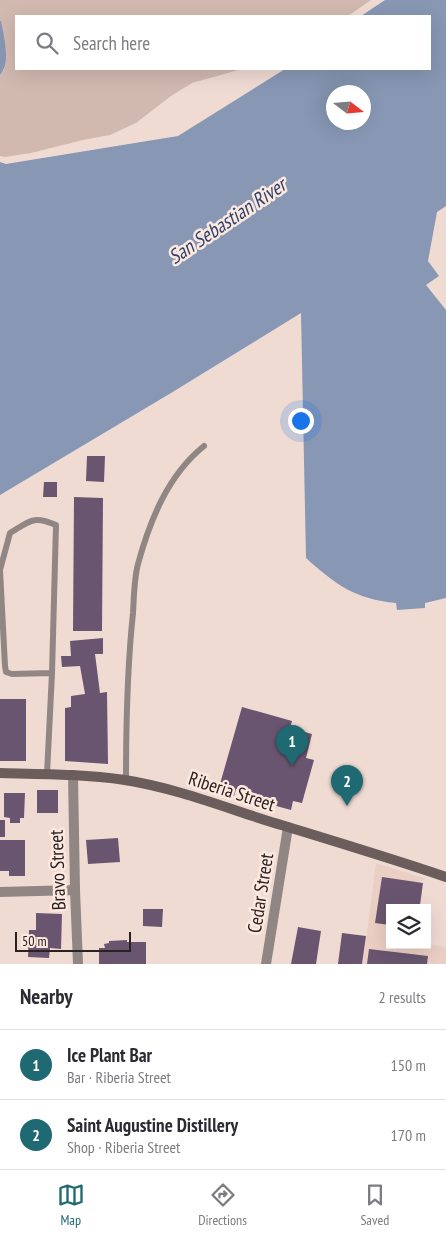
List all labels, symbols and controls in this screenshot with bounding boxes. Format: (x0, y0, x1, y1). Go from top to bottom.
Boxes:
search box (15, 15, 431, 70)
icon: search (33, 29, 61, 57)
text: Search here (73, 31, 150, 55)
north arrow (326, 85, 371, 130)
water label: San Sebastian River (163, 171, 293, 270)
your location (288, 408, 314, 434)
pin: 1 (276, 725, 308, 766)
pin: 2 (331, 765, 363, 806)
street label: Riberia Street (186, 766, 279, 816)
street label: Bravo Street (44, 828, 70, 911)
street label: Cedar Street (242, 851, 278, 935)
map controls (386, 904, 431, 949)
button: layers (386, 904, 431, 949)
scale bar (15, 929, 131, 952)
text: 50 m (22, 932, 47, 950)
text: Nearby (20, 983, 73, 1010)
text: 2 results (379, 987, 426, 1007)
text: Ice Plant Bar (67, 1043, 152, 1067)
text: 1 (32, 1055, 40, 1075)
text: 150 m (391, 1055, 426, 1075)
text: Bar · Riberia Street (67, 1067, 171, 1087)
text: Saint Augustine Distillery (67, 1113, 238, 1137)
text: 2 (32, 1125, 40, 1145)
text: 170 m (391, 1125, 426, 1145)
text: Shop · Riberia Street (67, 1137, 180, 1157)
tab: Map (57, 1181, 85, 1229)
tab: Directions (198, 1181, 247, 1229)
tab: Saved (360, 1181, 389, 1229)

